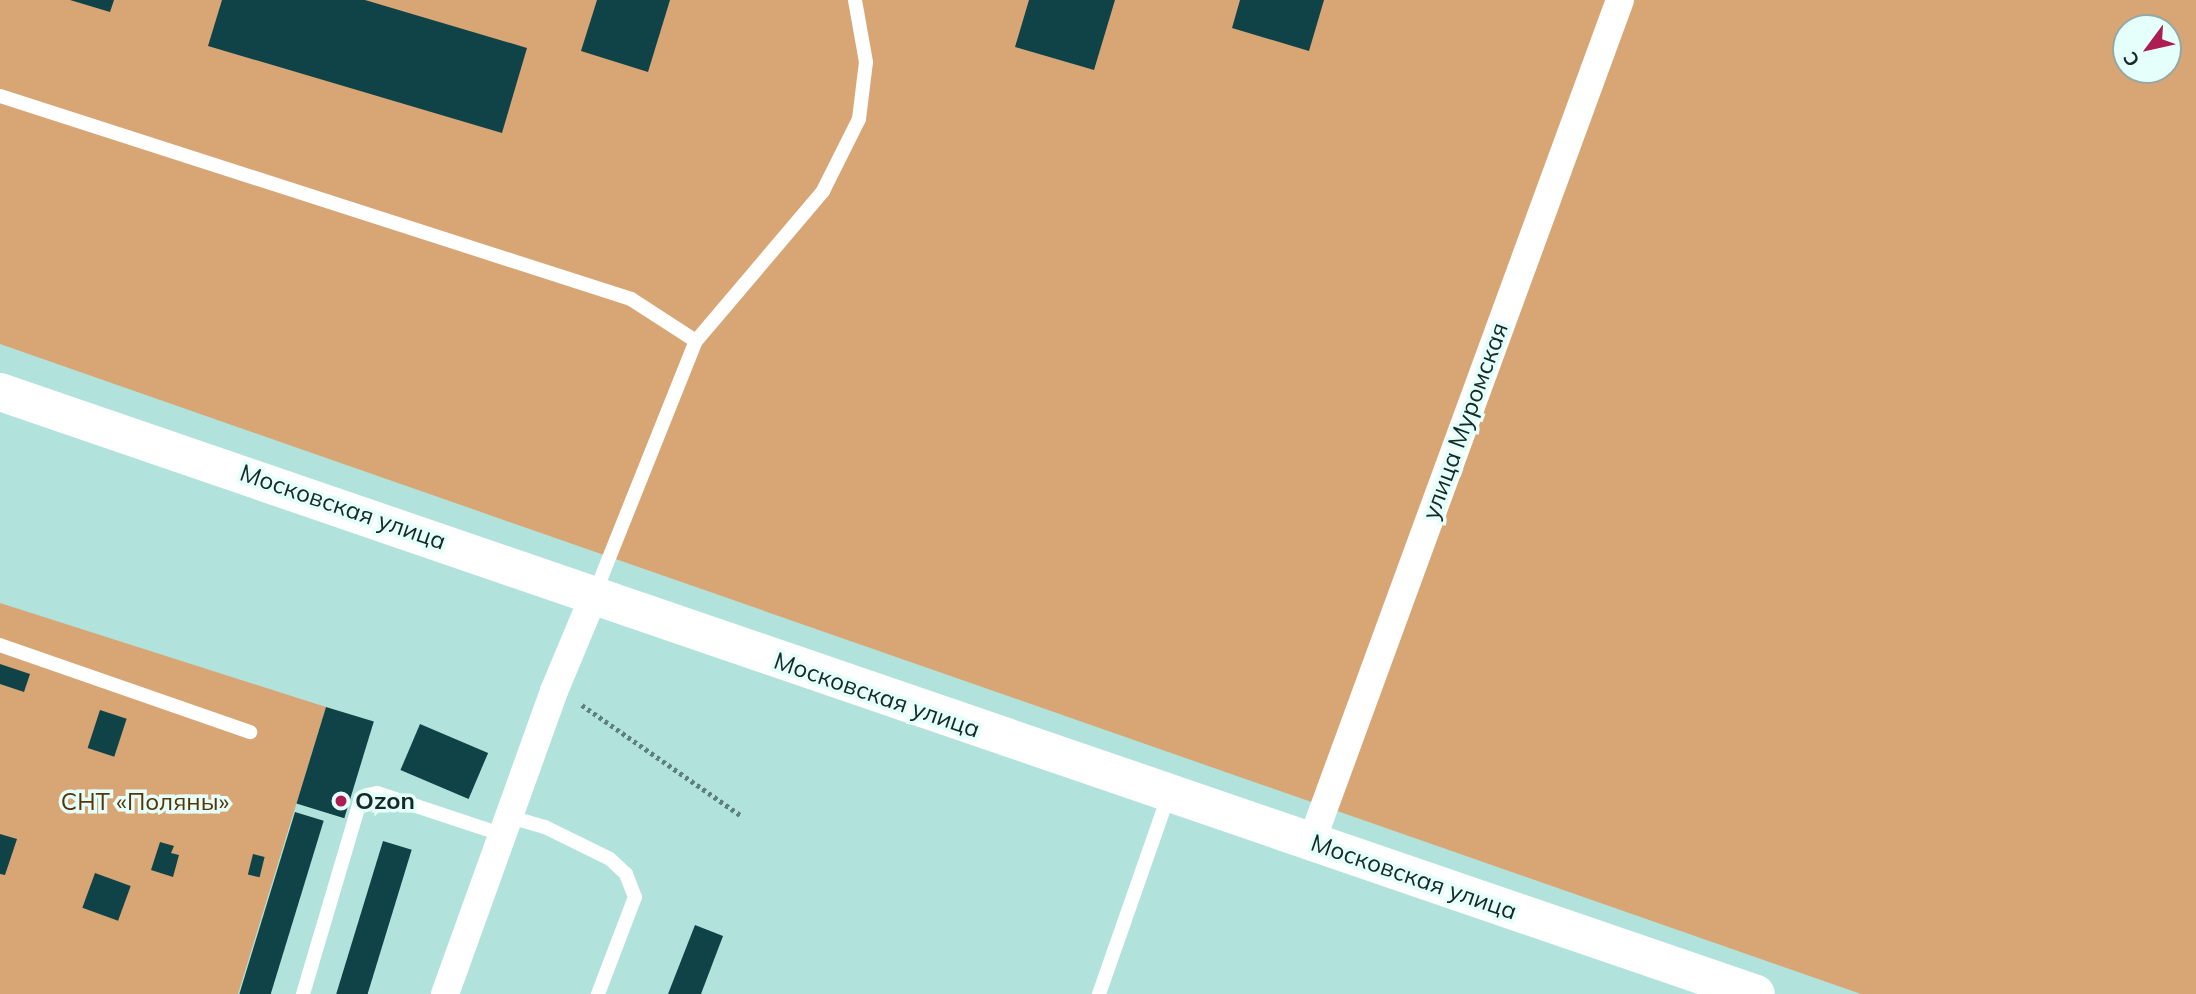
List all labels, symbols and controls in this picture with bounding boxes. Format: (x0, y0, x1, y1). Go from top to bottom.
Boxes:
north arrow (2112, 14, 2182, 84)
text: С (2117, 47, 2145, 71)
street label: улица Муромская (1416, 319, 1514, 523)
street label: Московская улица (236, 458, 450, 556)
street label: Московская улица (770, 646, 984, 744)
place label: Ozon (355, 787, 415, 815)
park label: СНТ «Поляны» (61, 788, 229, 816)
marker: Ozon (333, 793, 349, 809)
street label: Московская улица (1307, 828, 1521, 926)

